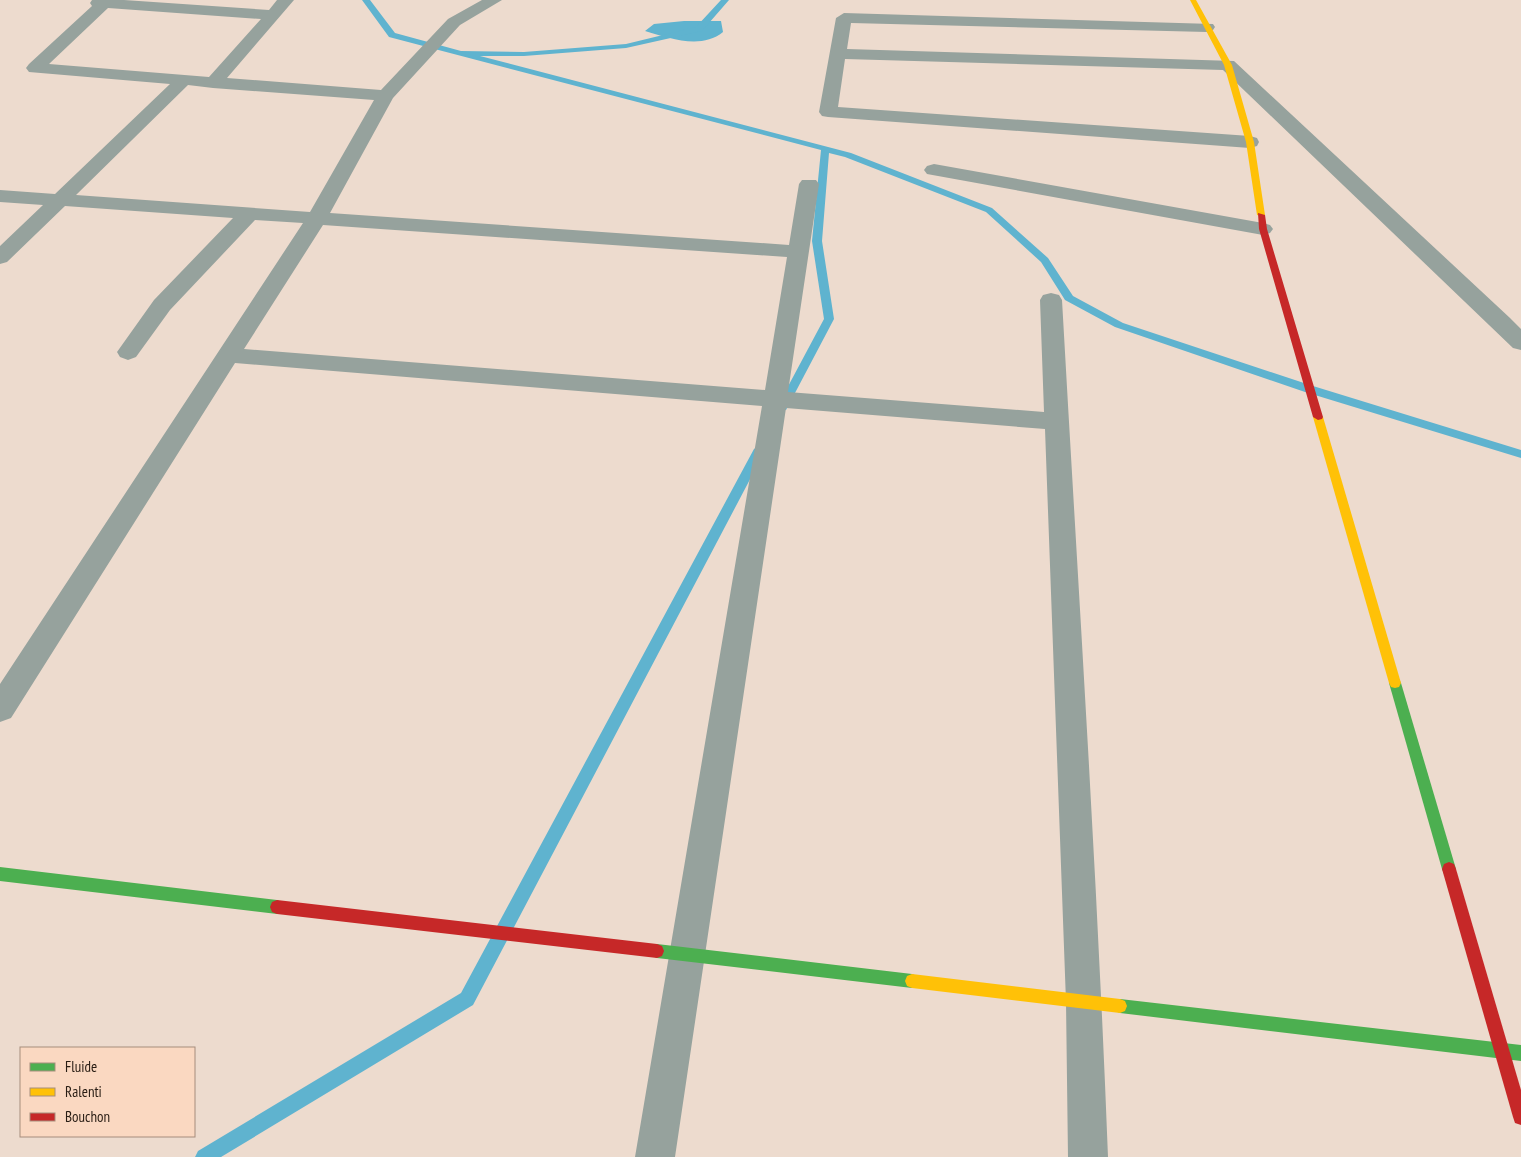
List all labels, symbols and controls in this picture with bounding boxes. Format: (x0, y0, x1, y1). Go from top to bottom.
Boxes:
legend (20, 1047, 195, 1137)
text: Fluide (65, 1057, 97, 1076)
text: Ralenti (65, 1082, 102, 1101)
text: Bouchon (65, 1107, 110, 1126)

